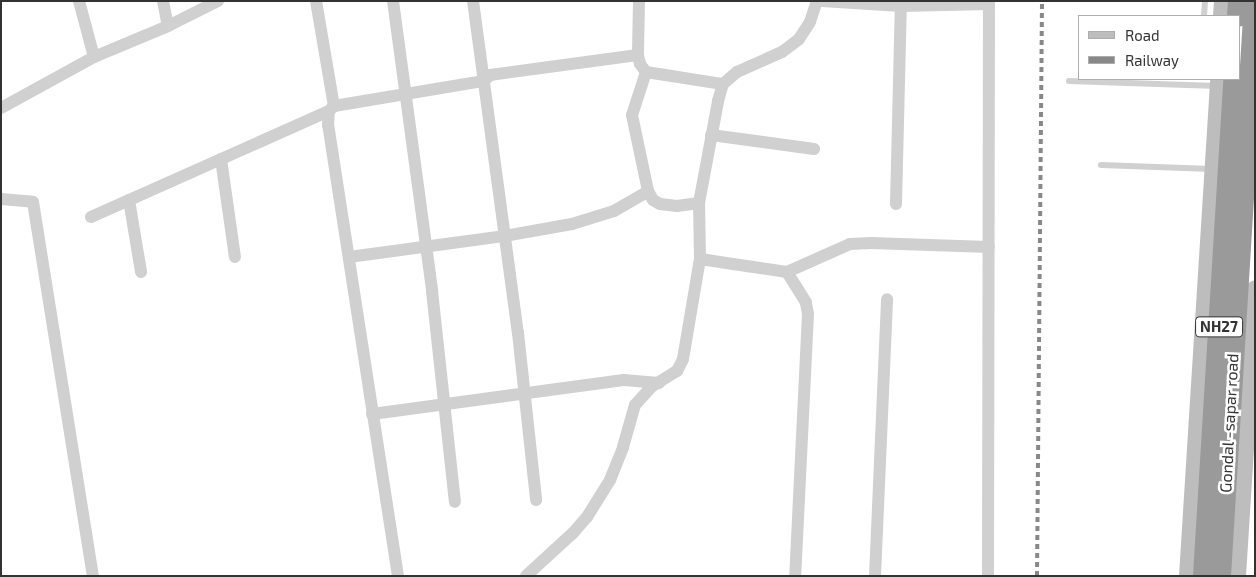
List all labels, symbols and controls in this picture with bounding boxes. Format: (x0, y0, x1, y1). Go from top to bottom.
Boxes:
legend (1078, 15, 1241, 80)
text: Road (1125, 26, 1160, 44)
text: Railway (1125, 51, 1179, 69)
road number: NH27 (1194, 314, 1244, 340)
street label: Gondal -sapar road (1216, 353, 1242, 493)

